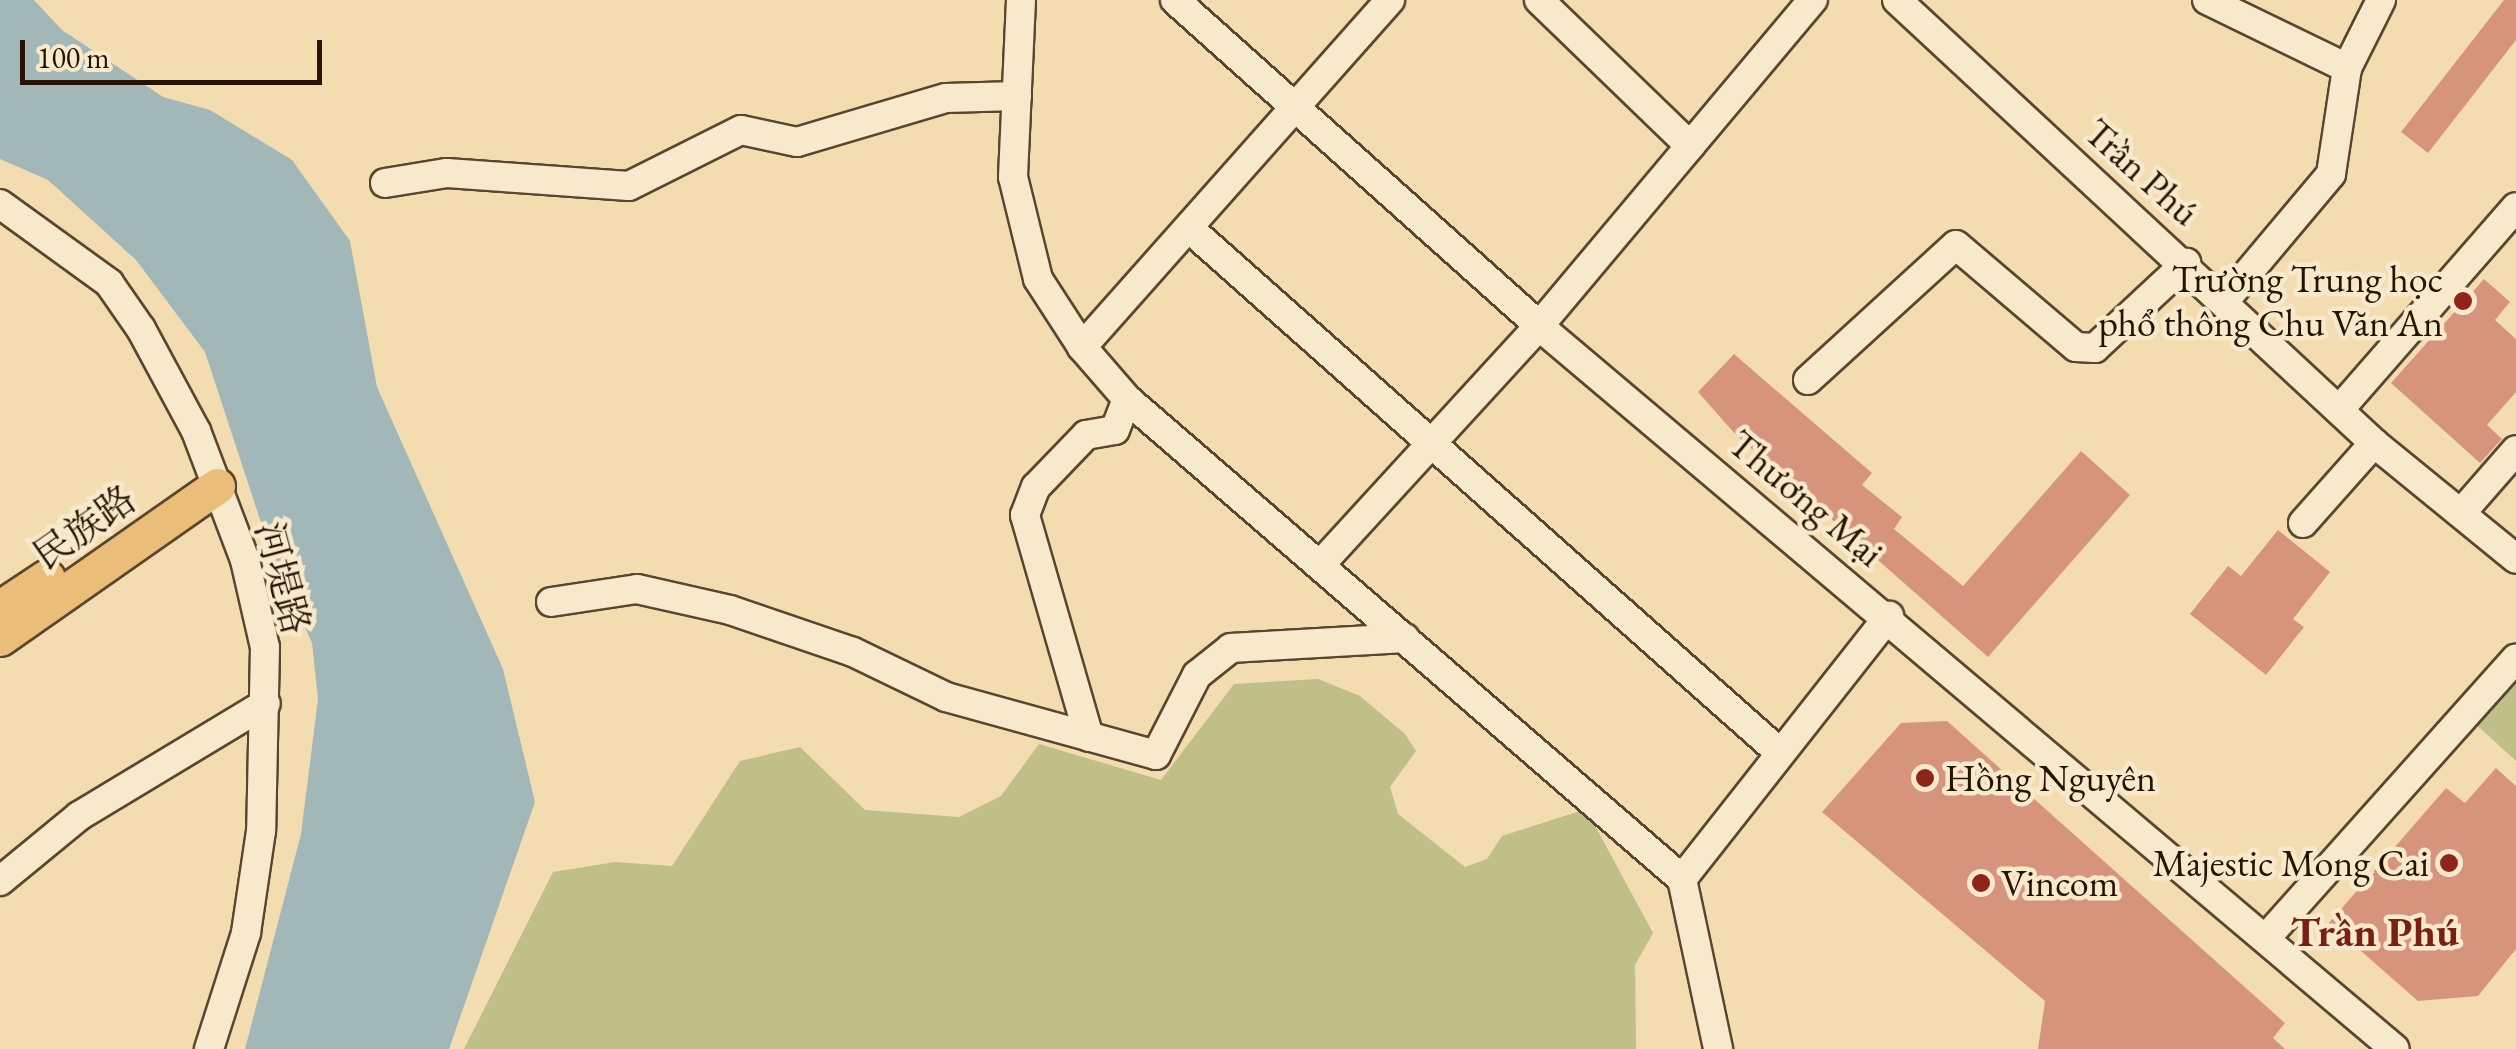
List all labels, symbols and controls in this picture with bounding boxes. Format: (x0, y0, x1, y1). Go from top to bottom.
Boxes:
scale bar (25, 20, 328, 82)
text: 100 m (37, 38, 110, 77)
street label: Trần Phú (2076, 109, 2208, 235)
place label: Trường Trung học phổ thông Chu Văn An (2098, 256, 2443, 346)
marker: Trường Trung học phổ thông Chu Văn An (2452, 290, 2474, 312)
street label: Thương Mại (1719, 420, 1893, 576)
street label: 民族路 (24, 476, 144, 578)
street label: 河堤路 (246, 517, 320, 639)
place label: Hồng Nguyên (1945, 755, 2156, 801)
marker: Hồng Nguyên (1914, 767, 1936, 789)
place label: Majestic Mong Cai (2153, 840, 2429, 886)
marker: Majestic Mong Cai (2438, 852, 2460, 874)
place label: Vincom (2001, 860, 2118, 906)
marker: Vincom (1970, 872, 1992, 894)
district label: Trần Phú (2291, 907, 2459, 957)

